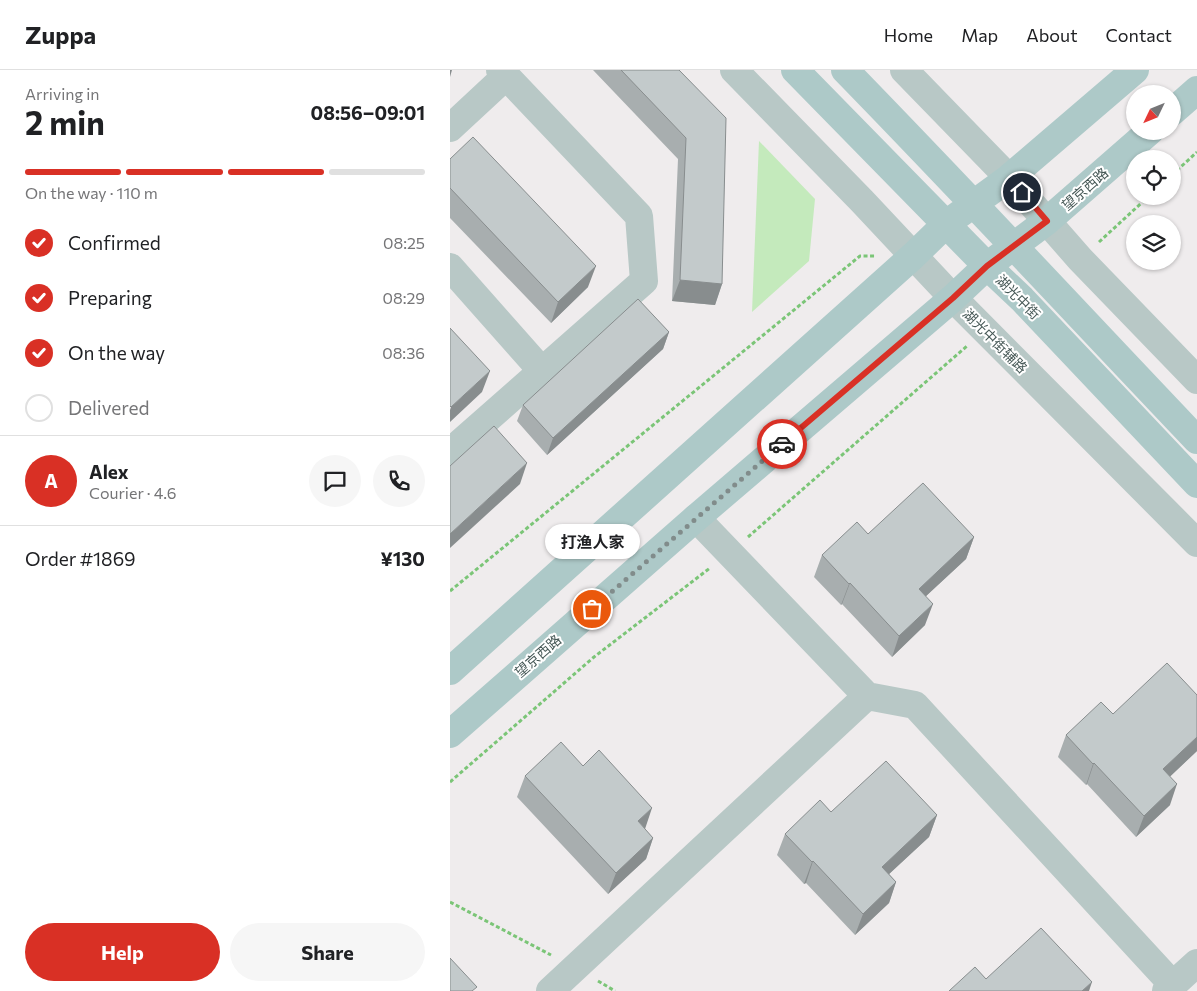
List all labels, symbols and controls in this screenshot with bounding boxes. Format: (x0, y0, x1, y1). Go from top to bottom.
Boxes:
text: Zuppa (25, 20, 96, 49)
text: Home (884, 24, 933, 46)
text: Map (961, 24, 998, 46)
text: About (1026, 24, 1078, 46)
text: Contact (1106, 24, 1172, 46)
text: Arriving in (25, 84, 99, 103)
north arrow (1126, 85, 1181, 140)
map controls (1126, 85, 1181, 270)
text: 08:56–09:01 (311, 101, 425, 124)
text: 2 min (25, 102, 105, 142)
button: locate (1126, 150, 1181, 205)
street label: 望京西路 (1058, 164, 1111, 213)
pin (1001, 171, 1043, 213)
icon: home (1008, 178, 1036, 206)
text: On the way · 110 m (25, 183, 158, 202)
button: layers (1126, 215, 1181, 270)
icon: check (25, 229, 53, 257)
text: Confirmed (68, 231, 161, 254)
text: 08:25 (383, 233, 425, 252)
street label: 湖光中街 (993, 271, 1044, 322)
icon: check (25, 284, 53, 312)
text: Preparing (68, 286, 152, 309)
text: 08:29 (383, 288, 425, 307)
street label: 湖光中街辅路 (960, 305, 1031, 376)
icon: check (25, 339, 53, 367)
text: On the way (68, 341, 165, 364)
text: 08:36 (382, 343, 425, 362)
text: Delivered (68, 396, 149, 419)
courier (757, 419, 807, 469)
icon: car (768, 430, 796, 458)
button: chat (309, 455, 361, 507)
button: phone (373, 455, 425, 507)
text: Alex (89, 460, 129, 483)
text: A (44, 469, 58, 492)
text: Courier · 4.6 (89, 483, 176, 502)
callout: 打渔人家 (544, 524, 640, 559)
text: 打渔人家 (560, 532, 625, 551)
text: Order #1869 (25, 547, 135, 570)
text: ¥130 (381, 547, 425, 570)
pin (571, 588, 613, 630)
icon: bag (578, 595, 606, 623)
street label: 望京西路 (511, 631, 564, 680)
button: Help (25, 923, 220, 981)
button: Share (230, 923, 425, 981)

